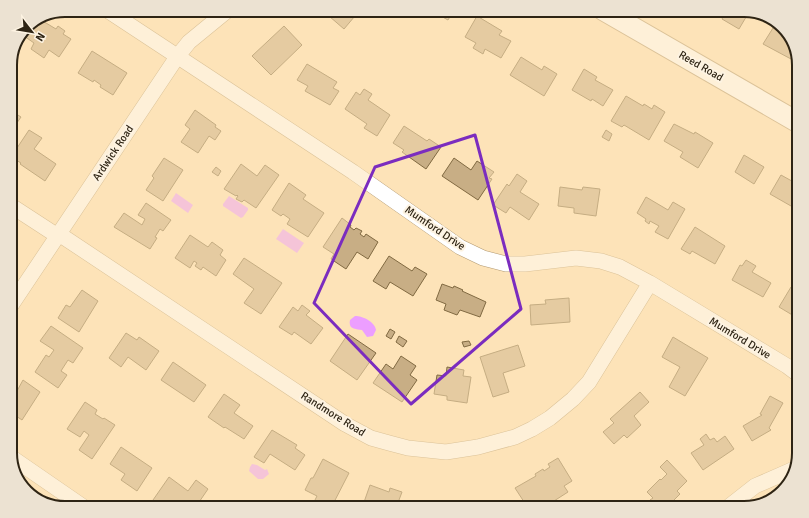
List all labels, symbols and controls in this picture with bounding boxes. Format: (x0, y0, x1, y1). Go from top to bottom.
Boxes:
north arrow (12, 12, 52, 52)
text: N (33, 30, 48, 44)
street label: Reed Road (676, 48, 726, 84)
street label: Ardwick Road (90, 123, 136, 183)
street label: Mumford Drive (402, 203, 468, 253)
street label: Mumford Drive (707, 314, 773, 362)
street label: Randmore Road (298, 389, 368, 439)

